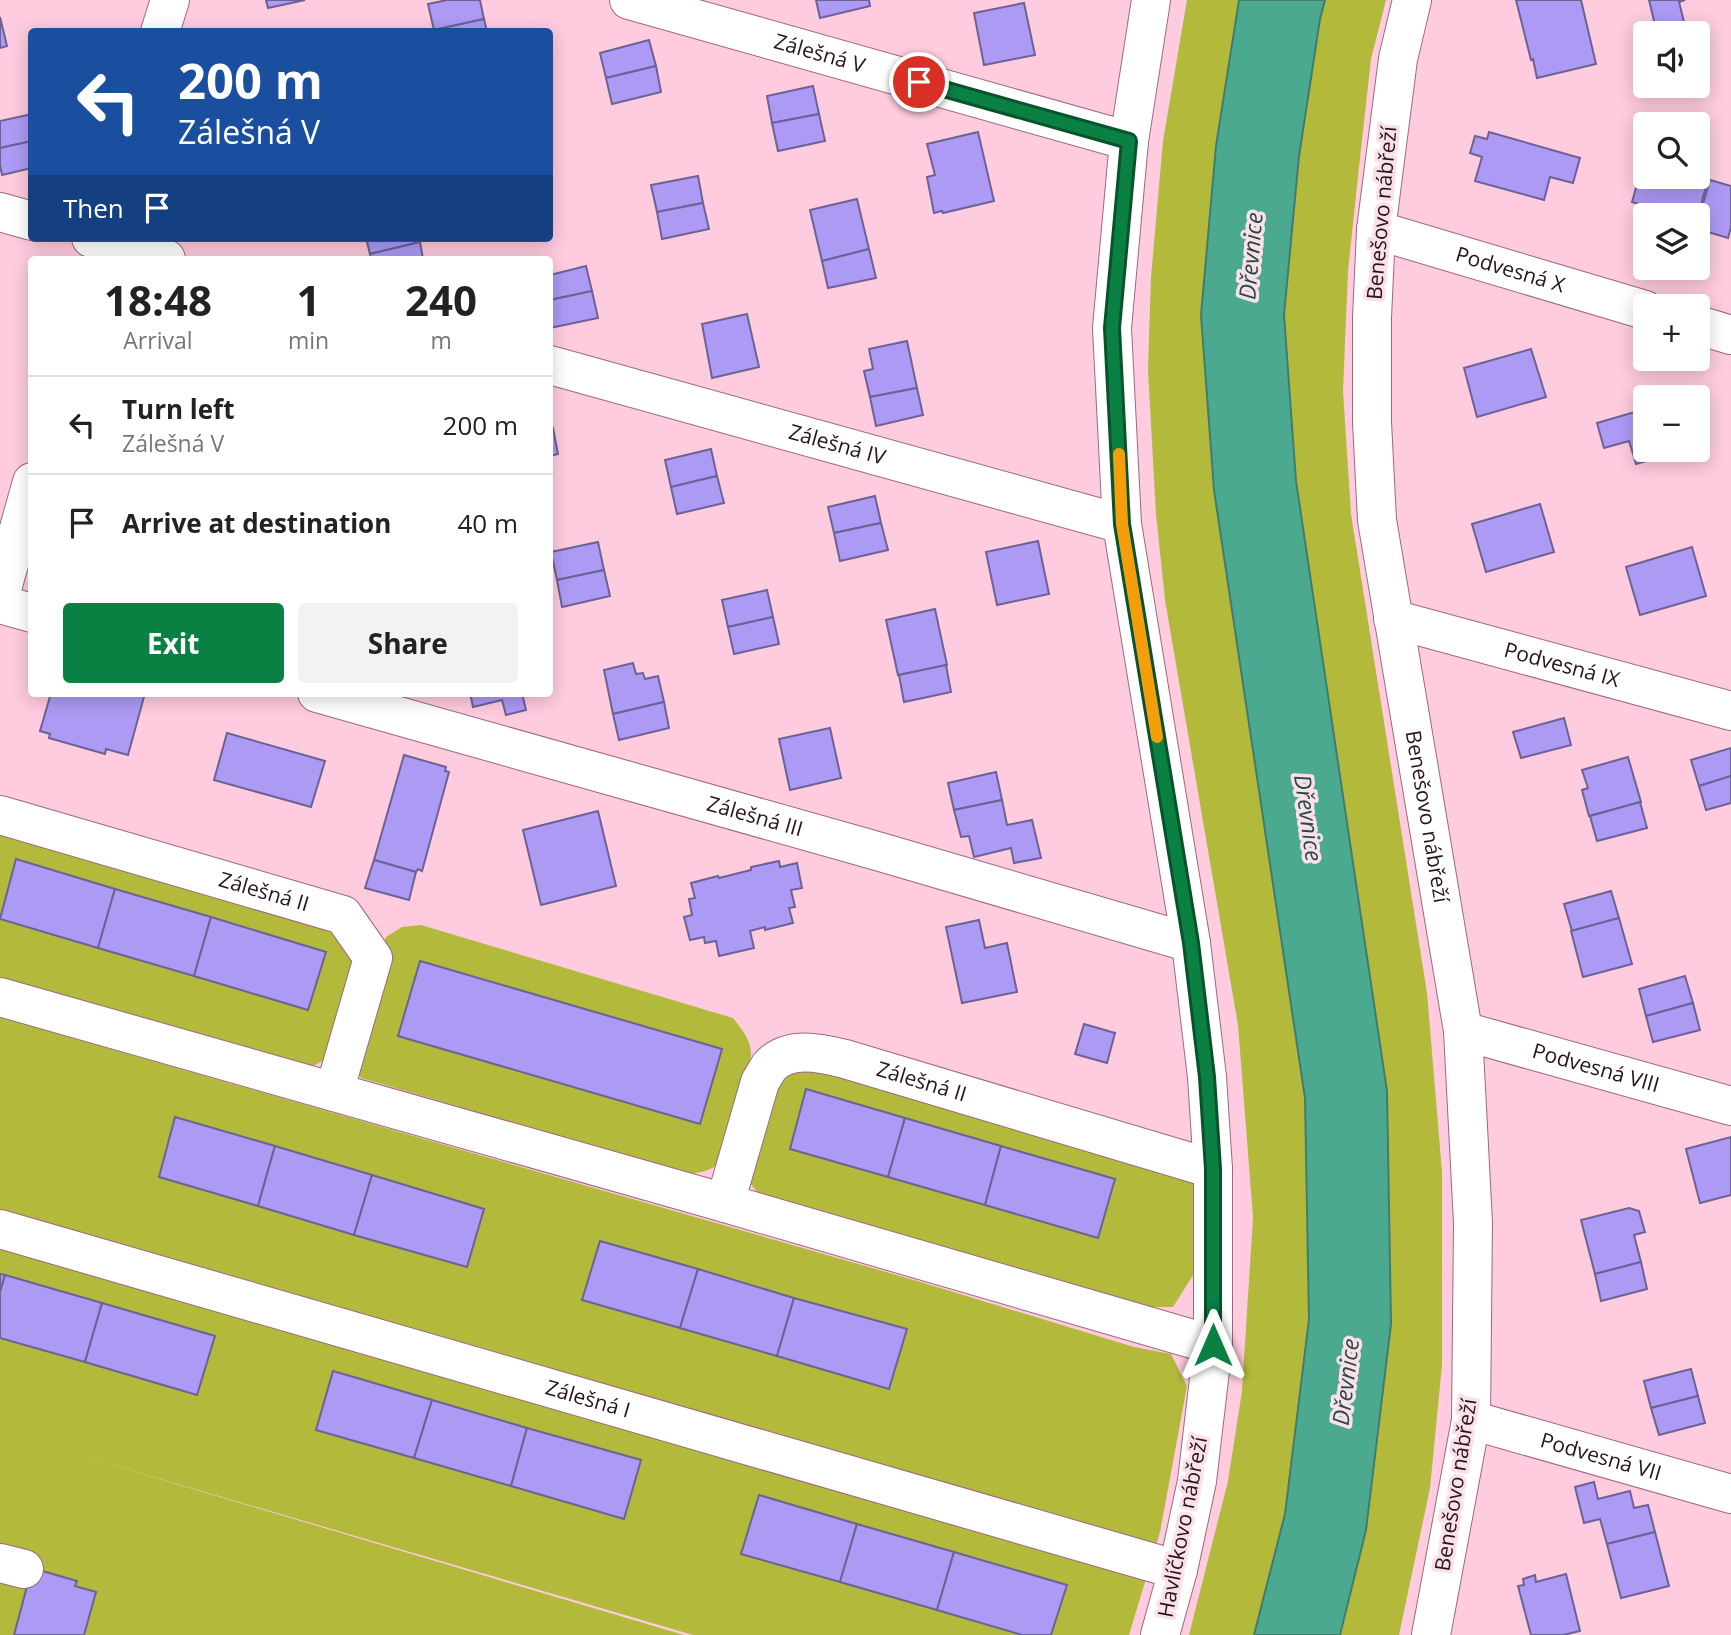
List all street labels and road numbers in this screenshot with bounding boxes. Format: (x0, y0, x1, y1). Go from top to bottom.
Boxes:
street label: Zálešná V (771, 27, 869, 79)
street label: Benešovo nábřeží (1359, 124, 1403, 301)
street label: Podvesná X (1453, 239, 1569, 299)
street label: Zálešná IV (786, 417, 889, 471)
street label: Podvesná IX (1501, 635, 1624, 693)
street label: Benešovo nábřeží (1400, 728, 1456, 905)
street label: Zálešná III (704, 789, 806, 842)
street label: Zálešná II (216, 865, 313, 917)
street label: Podvesná VIII (1529, 1036, 1663, 1098)
street label: Zálešná II (873, 1054, 970, 1108)
street label: Zálešná I (543, 1373, 634, 1424)
street label: Benešovo nábřeží (1428, 1396, 1483, 1573)
street label: Podvesná VII (1537, 1425, 1665, 1487)
street label: Havlíčkovo nábřeží (1151, 1433, 1213, 1620)

